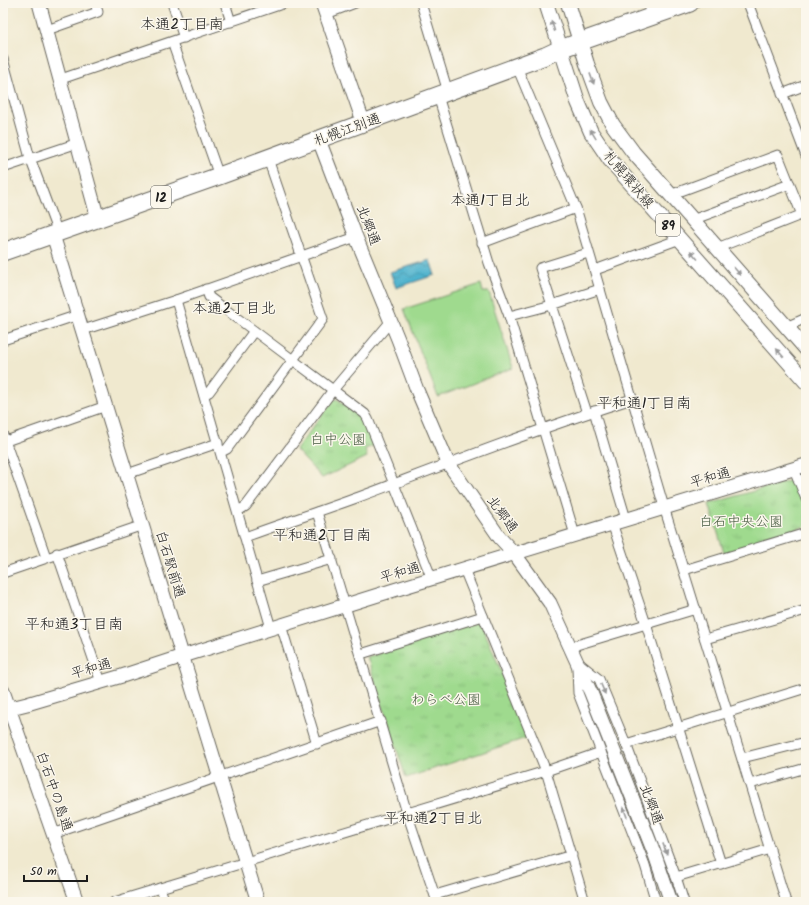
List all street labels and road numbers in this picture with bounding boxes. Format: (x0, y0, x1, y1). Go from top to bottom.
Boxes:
street label: 札幌江別通 (311, 108, 384, 152)
street label: 札幌環状線 (597, 146, 659, 214)
road number: 12 (151, 186, 171, 208)
street label: 北郷通 (350, 202, 386, 249)
road number: 89 (656, 214, 680, 236)
street label: 平和通 (687, 462, 733, 494)
street label: 北郷通 (481, 491, 523, 538)
street label: 白石駅前通 (149, 528, 191, 601)
street label: 平和通 (377, 557, 423, 589)
street label: 平和通 (68, 653, 114, 685)
street label: 白石中の島通 (30, 748, 78, 835)
street label: 北郷通 (633, 781, 669, 828)

